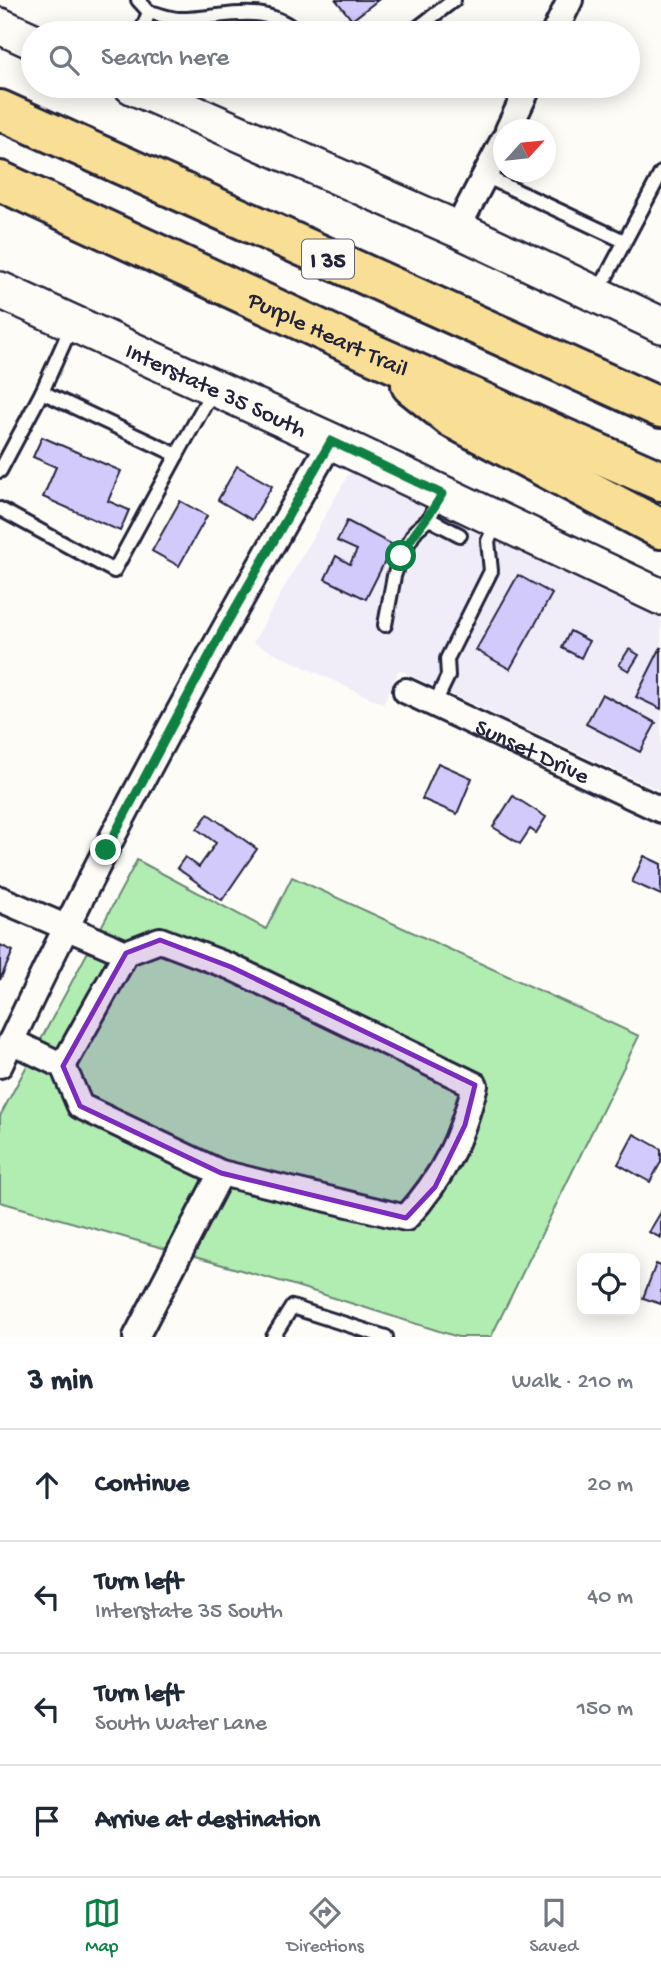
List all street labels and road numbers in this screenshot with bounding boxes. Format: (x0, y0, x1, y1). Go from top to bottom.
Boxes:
road number: I 35 (302, 240, 354, 278)
street label: Purple Heart Trail (241, 286, 412, 385)
street label: Interstate 35 South (120, 338, 310, 446)
street label: Sunset Drive (470, 714, 594, 793)

